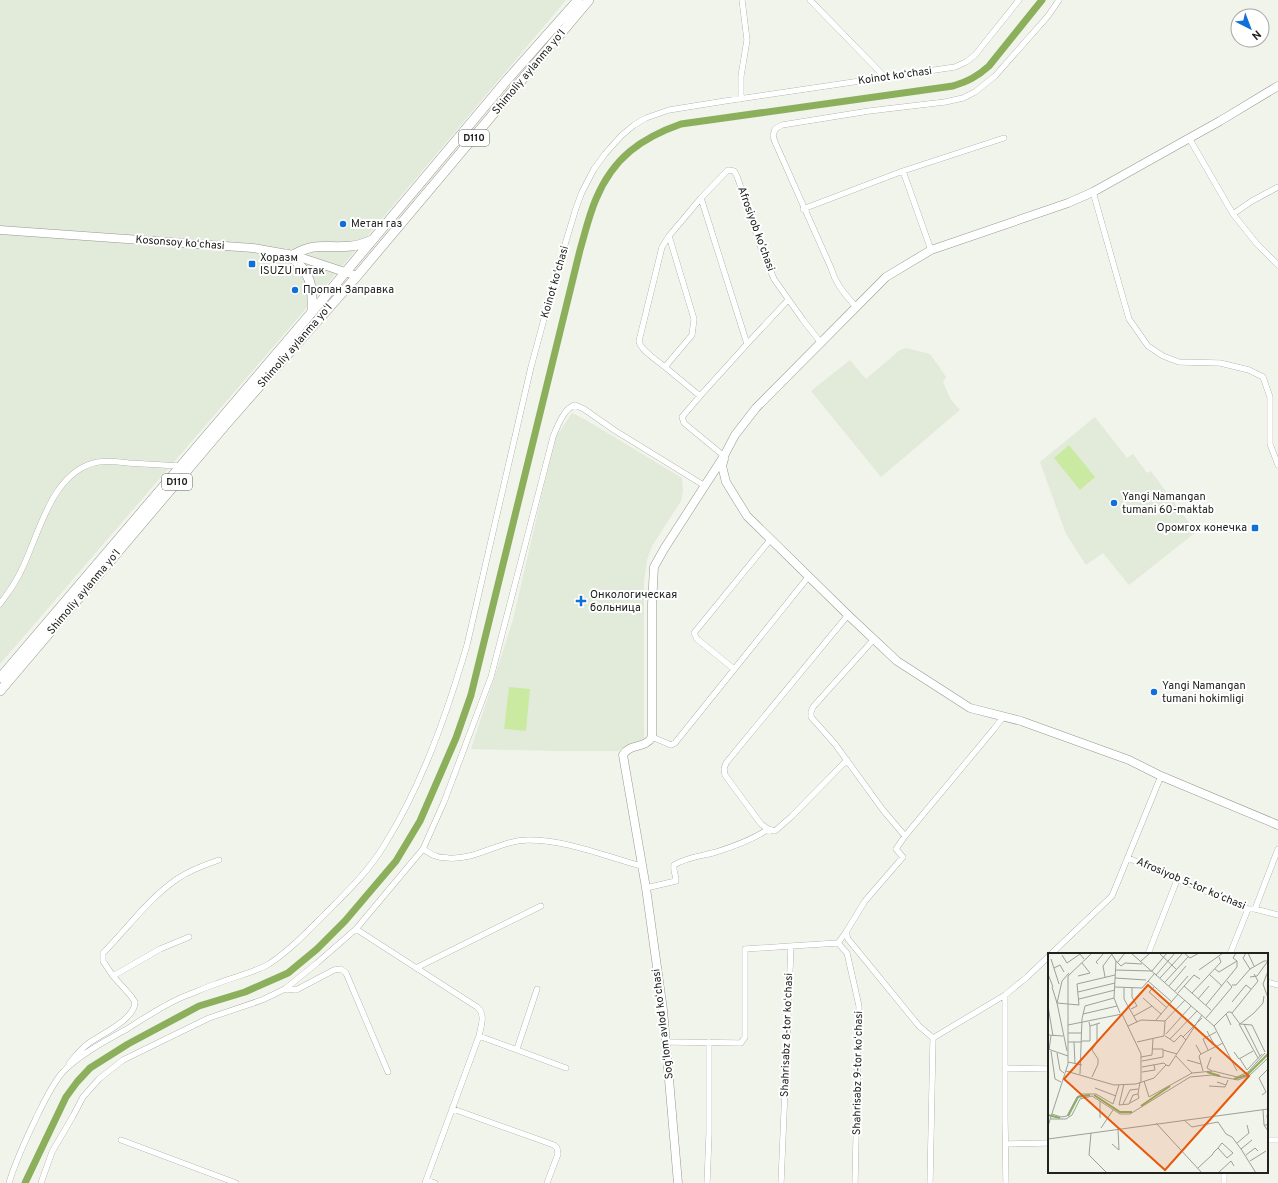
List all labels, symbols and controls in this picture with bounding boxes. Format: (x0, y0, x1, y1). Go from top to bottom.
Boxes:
north arrow (1230, 8, 1270, 48)
street label: Shimoliy aylanma yoʻl (489, 27, 569, 117)
text: N (1248, 27, 1264, 43)
street label: Koinot koʻchasi (857, 64, 933, 88)
road number: D110 (459, 130, 489, 146)
street label: Afrosiyob koʻchasi (734, 185, 778, 273)
place label: Метан газ (351, 217, 402, 231)
marker: Метан газ (338, 219, 348, 229)
street label: Kosonsoy koʻchasi (135, 233, 225, 253)
street label: Koinot koʻchasi (538, 244, 572, 320)
place label: Хоразм ISUZU питак (260, 251, 325, 278)
marker: Хоразм ISUZU питак (247, 259, 257, 269)
place label: Пропан Заправка (303, 283, 394, 297)
marker: Пропан Заправка (290, 285, 300, 295)
street label: Shimoliy aylanma yoʻl (255, 301, 335, 391)
road number: D110 (162, 474, 192, 490)
place label: Yangi Namangan tumani 60-maktab (1122, 490, 1214, 517)
marker: Yangi Namangan tumani 60-maktab (1109, 498, 1119, 508)
place label: Оромгох конечка (1157, 521, 1247, 535)
marker: Оромгох конечка (1250, 523, 1260, 533)
street label: Shimoliy aylanma yoʻl (44, 547, 124, 637)
place label: Онкологическая больница (590, 588, 677, 615)
marker: Онкологическая больница (575, 595, 587, 607)
place label: Yangi Namangan tumani hokimligi (1162, 679, 1246, 706)
marker: Yangi Namangan tumani hokimligi (1149, 687, 1159, 697)
street label: Afrosiyob 5-tor koʻchasi (1134, 855, 1248, 913)
inset map (1048, 953, 1268, 1173)
street label: Sogʻlom avlod koʻchasi (649, 968, 677, 1080)
street label: Shahrisabz 8-tor koʻchasi (778, 973, 796, 1097)
street label: Shahrisabz 9-tor koʻchasi (850, 1011, 866, 1135)

